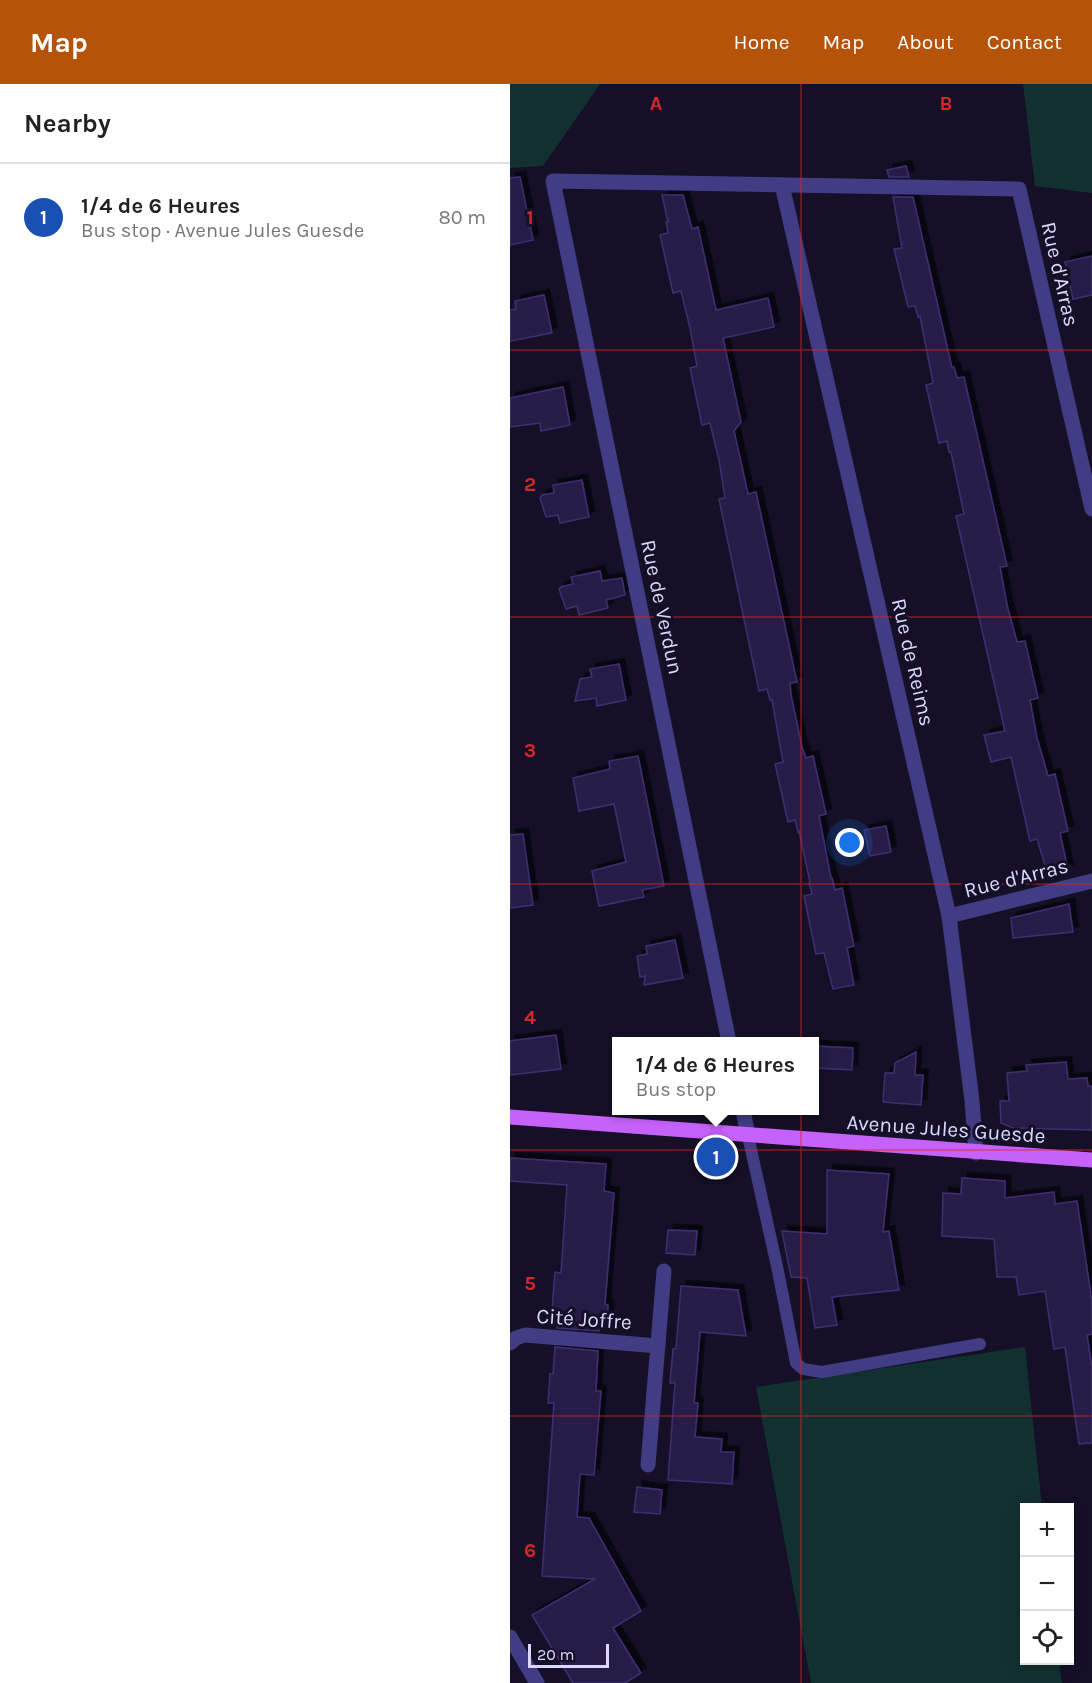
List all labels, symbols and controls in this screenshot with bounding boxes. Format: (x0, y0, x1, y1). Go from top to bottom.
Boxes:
text: Map (30, 26, 88, 59)
text: Home (734, 30, 790, 54)
text: Map (823, 30, 864, 54)
text: About (897, 30, 954, 54)
text: Contact (987, 30, 1062, 54)
text: A (650, 92, 663, 115)
text: B (940, 92, 952, 115)
text: Nearby (24, 108, 111, 139)
text: 1/4 de 6 Heures (81, 193, 240, 219)
text: 1 (40, 206, 47, 229)
text: 80 m (438, 206, 486, 229)
text: 1 (526, 206, 534, 229)
text: Bus stop · Avenue Jules Guesde (81, 219, 364, 242)
street label: Rue d'Arras (1036, 219, 1084, 329)
text: 2 (524, 473, 536, 496)
street label: Rue de Verdun (636, 538, 688, 676)
street label: Rue de Reims (887, 596, 939, 728)
text: 3 (524, 739, 536, 762)
your location (835, 828, 864, 857)
street label: Rue d'Arras (961, 853, 1071, 903)
text: 4 (524, 1006, 536, 1029)
popup (612, 1037, 819, 1115)
text: 1/4 de 6 Heures (636, 1052, 795, 1078)
text: Bus stop (636, 1078, 716, 1101)
street label: Avenue Jules Guesde (846, 1110, 1046, 1148)
pin: 1 (696, 1134, 736, 1180)
text: 5 (524, 1272, 536, 1295)
street label: Cité Joffre (536, 1304, 632, 1334)
map controls (1020, 1503, 1074, 1665)
button: + (1020, 1503, 1074, 1557)
text: 6 (524, 1539, 536, 1562)
button: − (1020, 1557, 1074, 1611)
button: locate (1020, 1611, 1074, 1665)
scale bar (528, 1641, 609, 1668)
text: 20 m (537, 1645, 575, 1664)

